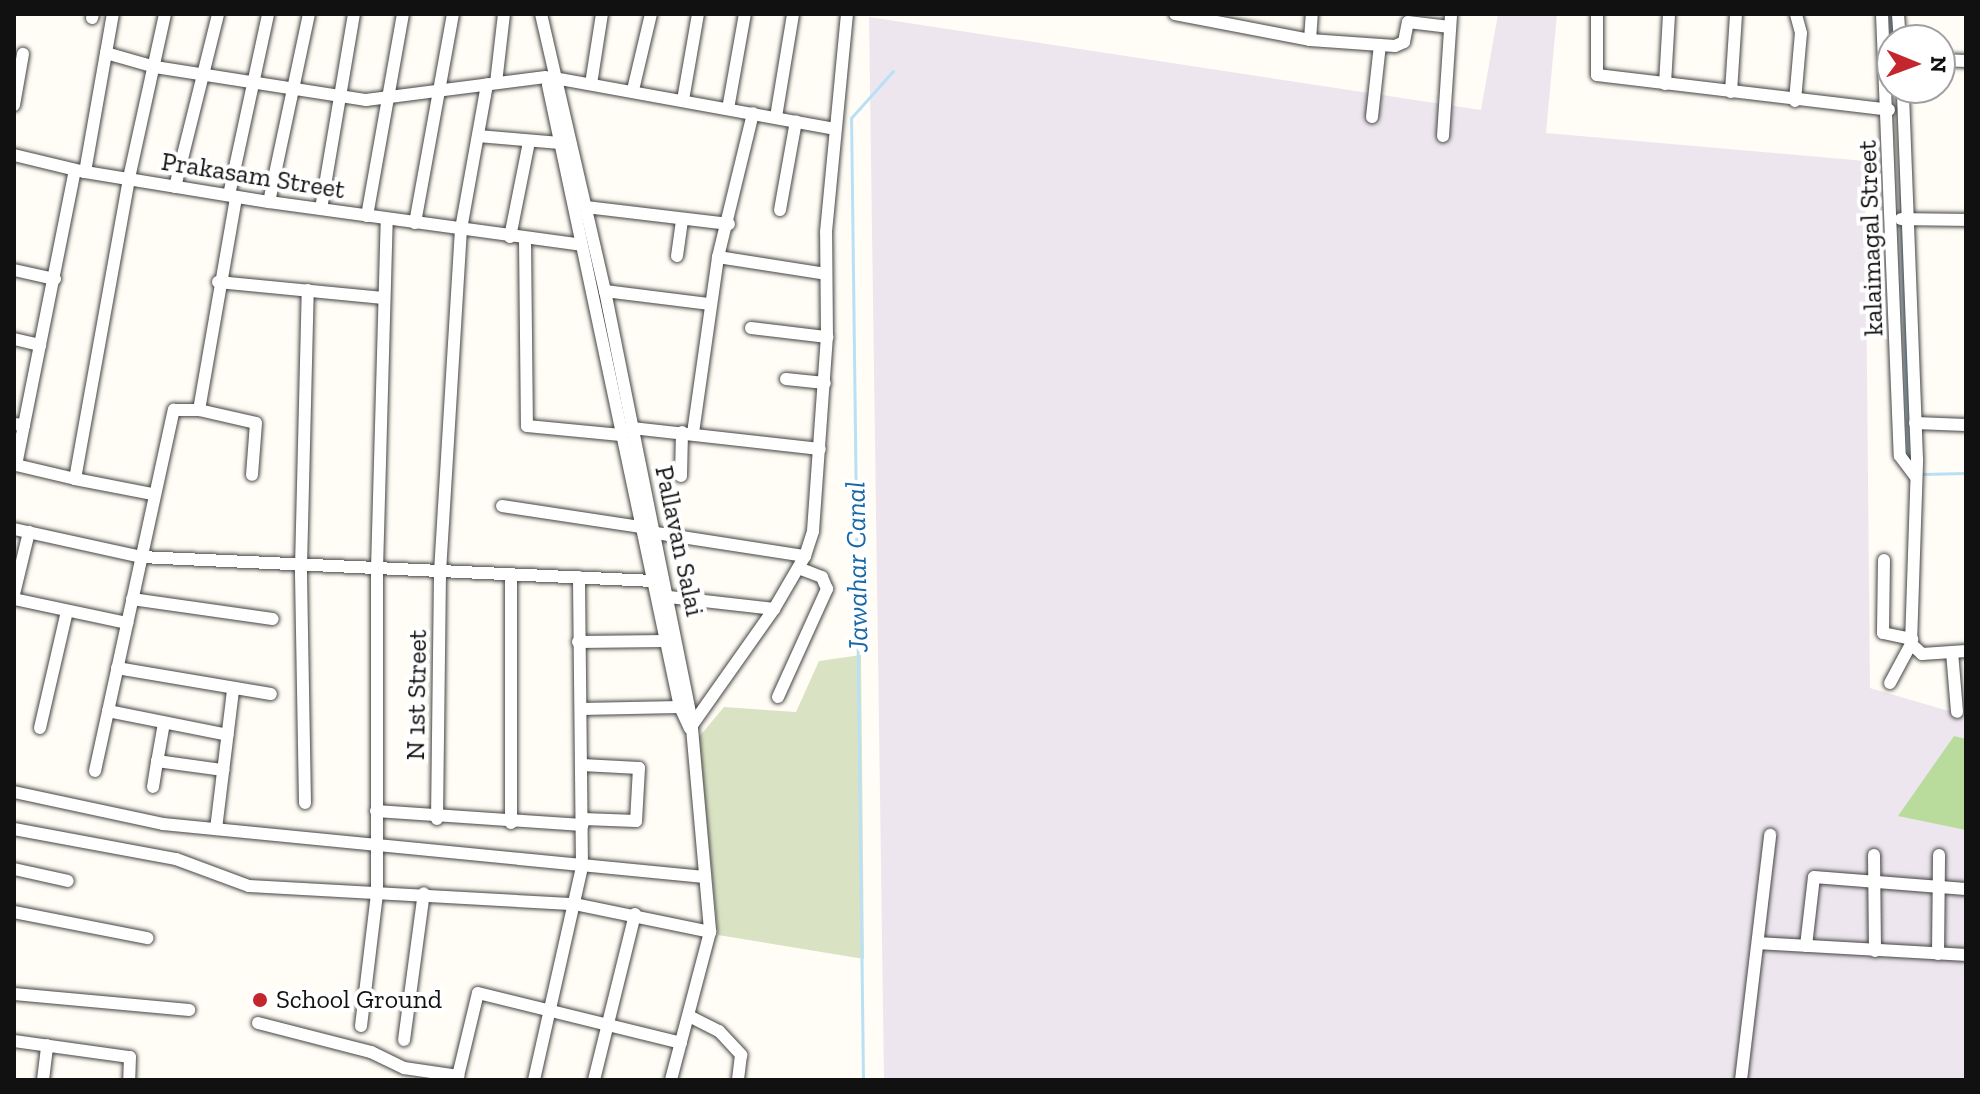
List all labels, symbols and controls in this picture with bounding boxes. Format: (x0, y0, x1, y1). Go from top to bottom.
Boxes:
north arrow (1876, 24, 1956, 104)
text: N (1925, 56, 1952, 73)
street label: kalaimagal Street (1852, 140, 1890, 336)
street label: Prakasam Street (159, 146, 347, 206)
street label: Pallavan Salai (648, 463, 710, 619)
water label: Jawahar Canal (839, 481, 875, 653)
street label: N 1st Street (400, 629, 434, 761)
place label: School Ground (276, 984, 442, 1016)
marker: School Ground (251, 991, 269, 1009)

